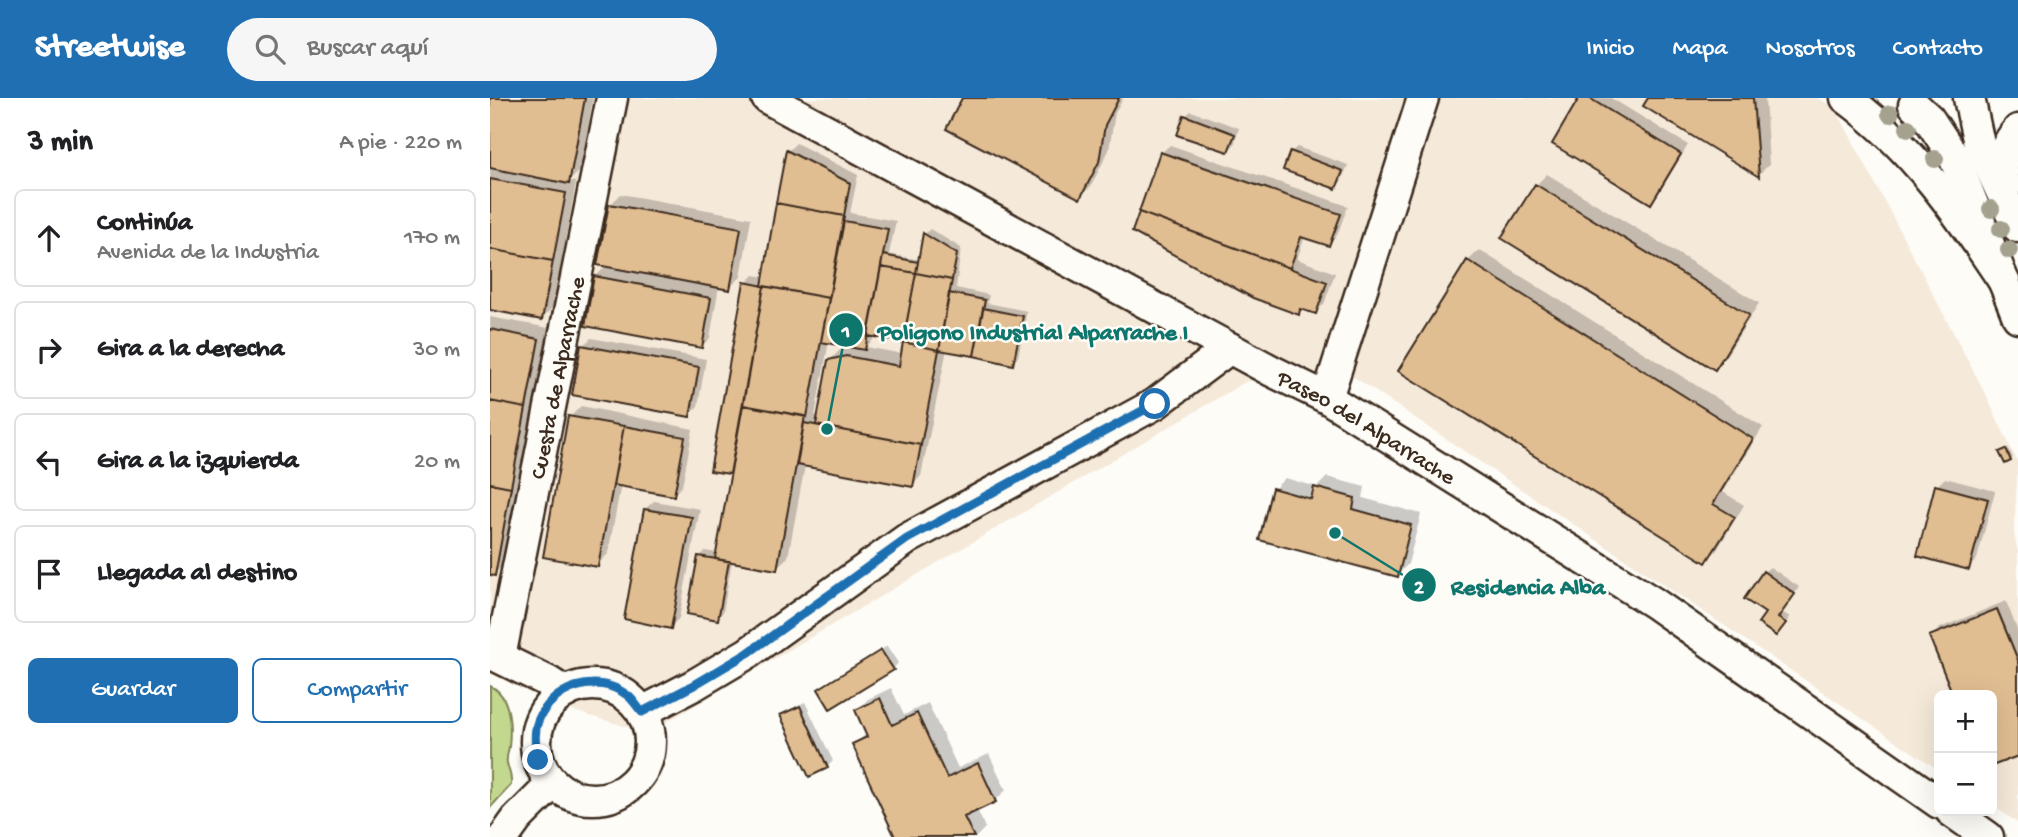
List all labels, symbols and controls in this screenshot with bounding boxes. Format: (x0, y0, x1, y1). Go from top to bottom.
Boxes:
search box (227, 18, 717, 81)
text: Streetwise (35, 30, 185, 68)
icon: search (251, 30, 289, 68)
text: Buscar aquí (307, 34, 428, 65)
text: Inicio (1586, 35, 1634, 64)
text: Mapa (1672, 35, 1728, 64)
text: Nosotros (1766, 35, 1855, 64)
text: Contacto (1893, 35, 1983, 64)
text: 3 min (28, 126, 93, 161)
text: A pie · 220 m (339, 130, 462, 157)
text: Continúa (97, 209, 192, 240)
icon: ahead (30, 219, 68, 257)
text: 170 m (404, 225, 460, 252)
text: Avenida de la Industria (97, 240, 319, 267)
street label: Cuesta de Alparrache (526, 274, 593, 482)
callout: Poligono Industrial Alparrache I (829, 308, 1202, 353)
text: Poligono Industrial Alparrache I (876, 320, 1188, 349)
text: 1 (841, 321, 850, 346)
icon: right (30, 331, 68, 369)
text: Gira a la derecha (97, 335, 284, 366)
text: 30 m (413, 337, 460, 364)
street label: Paseo del Alparrache (1271, 365, 1461, 493)
route start (1139, 388, 1170, 419)
icon: left (30, 443, 68, 481)
text: Gira a la izquierda (97, 447, 299, 478)
text: 20 m (414, 449, 460, 476)
icon: arrive (30, 555, 68, 593)
text: Llegada al destino (97, 559, 297, 590)
callout: Residencia Alba (1401, 563, 1619, 608)
text: Residencia Alba (1450, 575, 1607, 604)
text: 2 (1414, 577, 1425, 602)
button: Guardar (28, 658, 238, 723)
button: Compartir (252, 658, 462, 723)
map controls (1934, 690, 1997, 816)
button: + (1934, 690, 1997, 753)
route end (522, 744, 553, 775)
button: − (1934, 753, 1997, 816)

